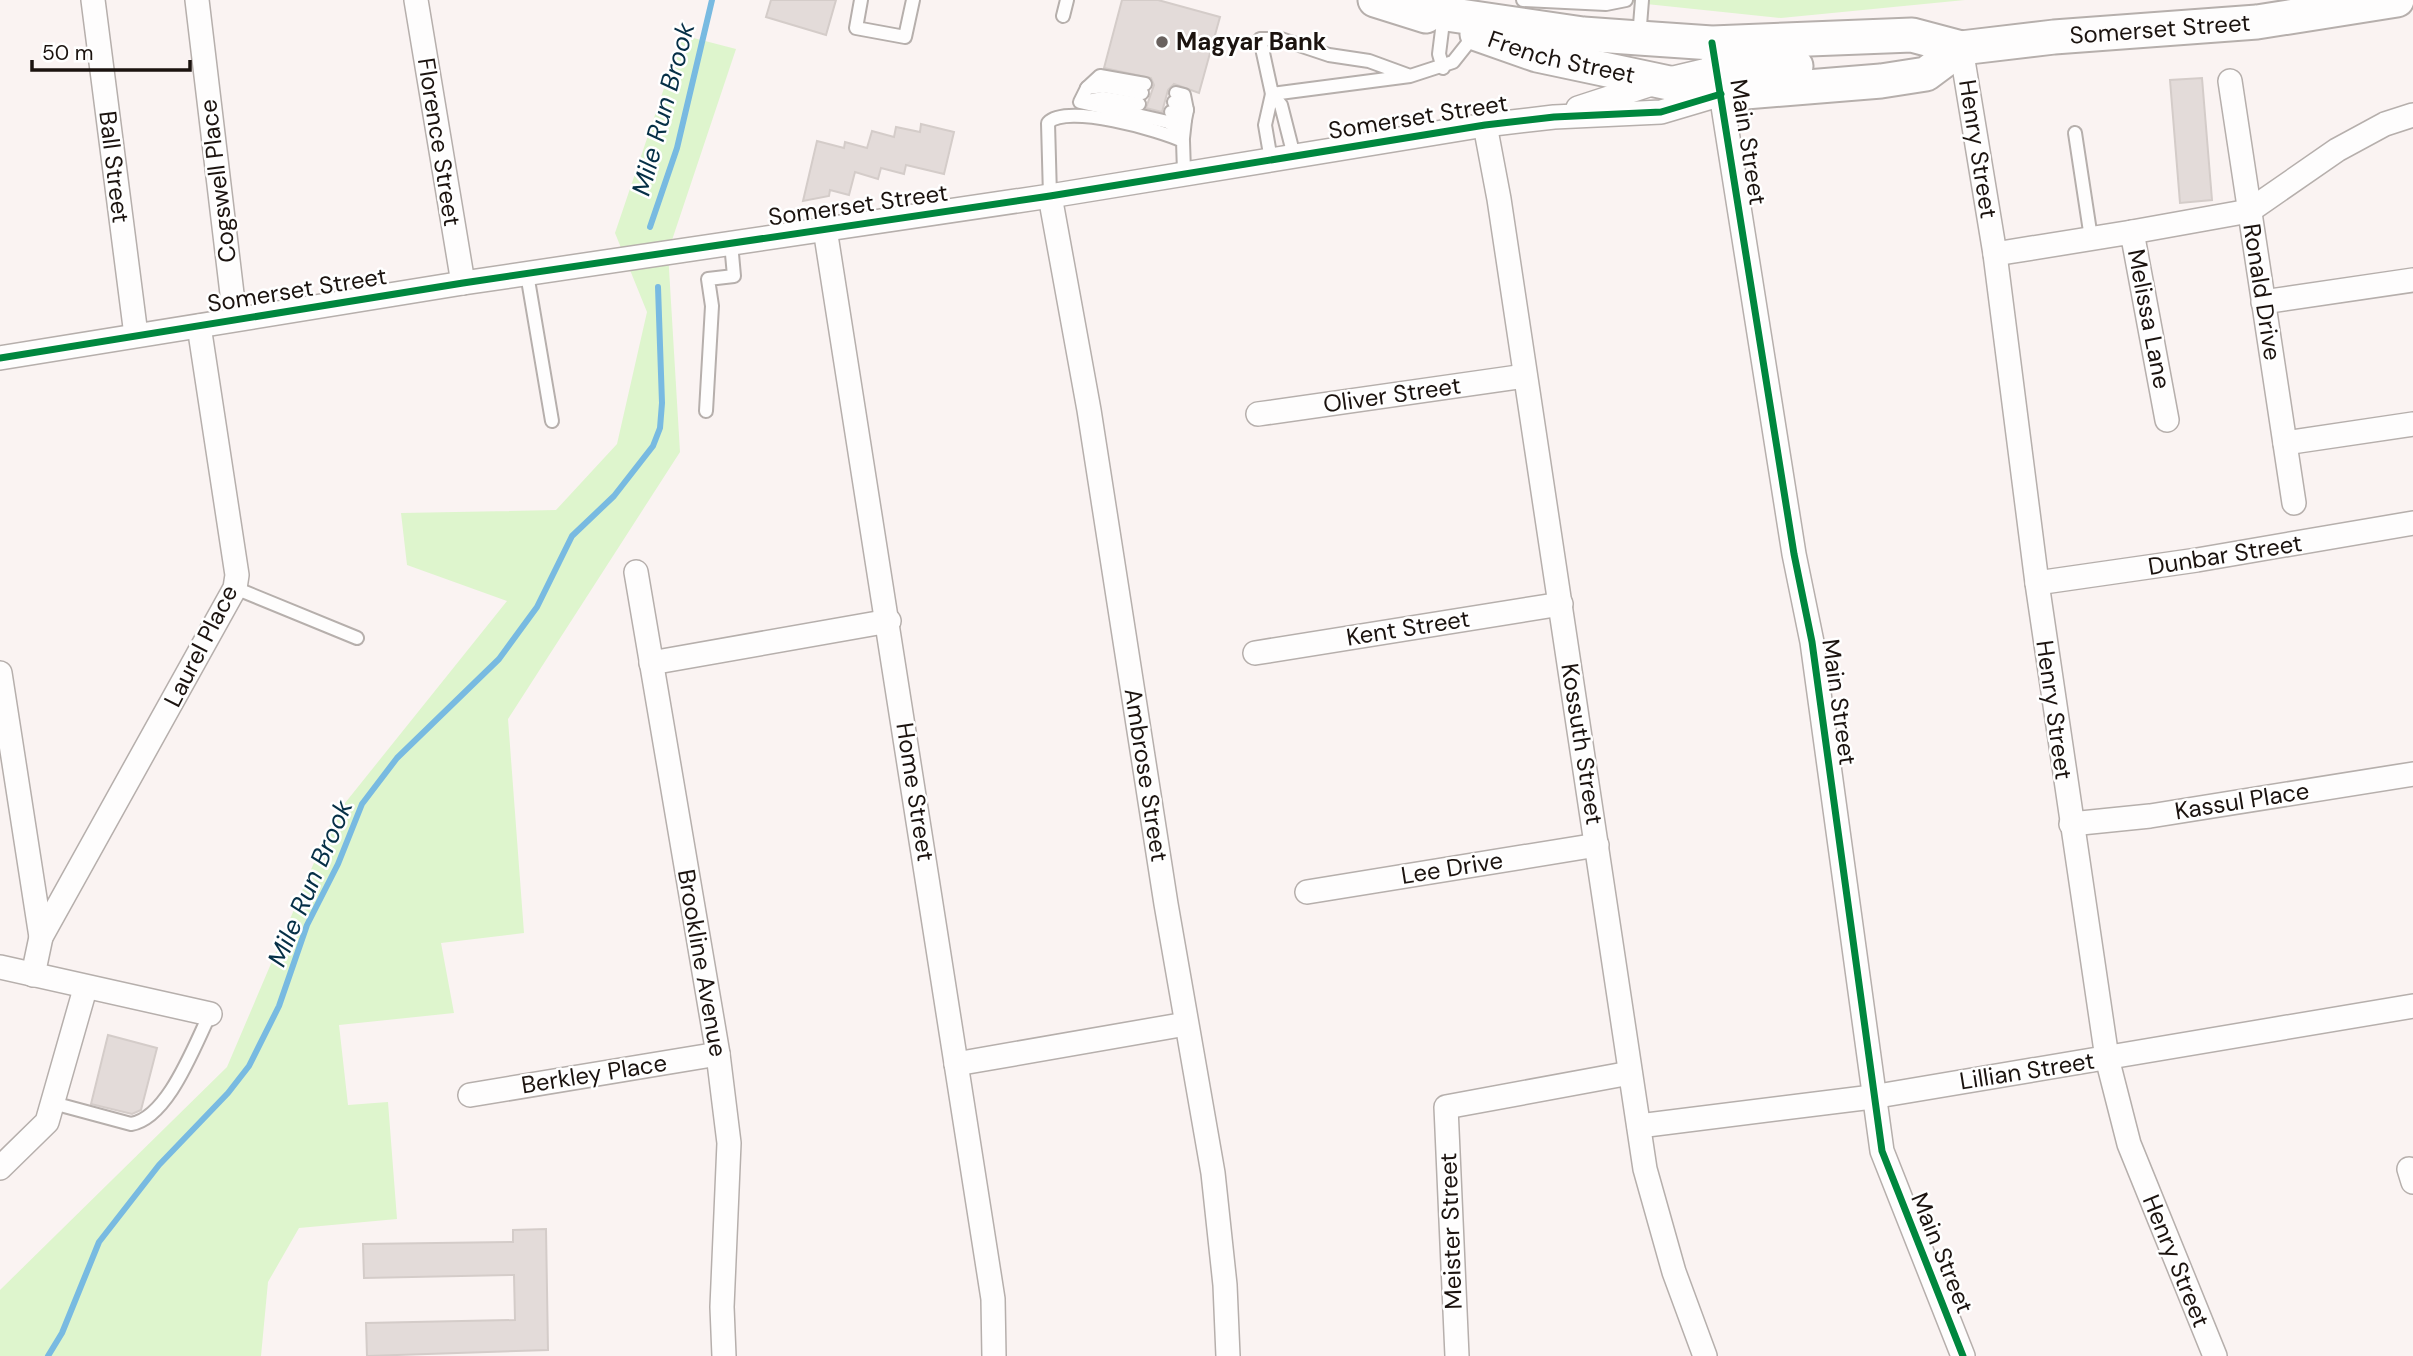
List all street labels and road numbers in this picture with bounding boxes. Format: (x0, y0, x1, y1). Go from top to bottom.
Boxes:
street label: Somerset Street (2068, 7, 2251, 51)
street label: French Street (1484, 23, 1638, 90)
street label: Florence Street (411, 56, 468, 228)
street label: Main Street (1723, 77, 1774, 207)
street label: Henry Street (1952, 77, 2005, 221)
street label: Somerset Street (1326, 87, 1510, 146)
street label: Cogswell Place (192, 98, 243, 264)
street label: Ball Street (92, 109, 137, 225)
street label: Somerset Street (766, 177, 950, 232)
street label: Ronald Drive (2236, 221, 2289, 363)
street label: Melissa Lane (2121, 246, 2178, 391)
street label: Somerset Street (205, 260, 389, 319)
street label: Oliver Street (1321, 370, 1463, 420)
street label: Dunbar Street (2146, 527, 2304, 582)
street label: Laurel Place (157, 580, 245, 712)
street label: Kent Street (1344, 602, 1472, 653)
street label: Main Street (1815, 637, 1864, 767)
street label: Henry Street (2029, 638, 2080, 782)
street label: Kossuth Street (1554, 661, 1611, 827)
street label: Ambrose Street (1117, 686, 1175, 864)
street label: Home Street (889, 720, 942, 863)
street label: Kassul Place (2172, 775, 2311, 826)
street label: Lee Drive (1399, 844, 1505, 891)
street label: Brookline Avenue (671, 867, 734, 1059)
street label: Lillian Street (1957, 1045, 2097, 1096)
street label: Berkley Place (519, 1047, 669, 1100)
street label: Meister Street (1432, 1152, 1469, 1310)
street label: Main Street (1904, 1188, 1981, 1318)
street label: Henry Street (2136, 1190, 2217, 1332)

